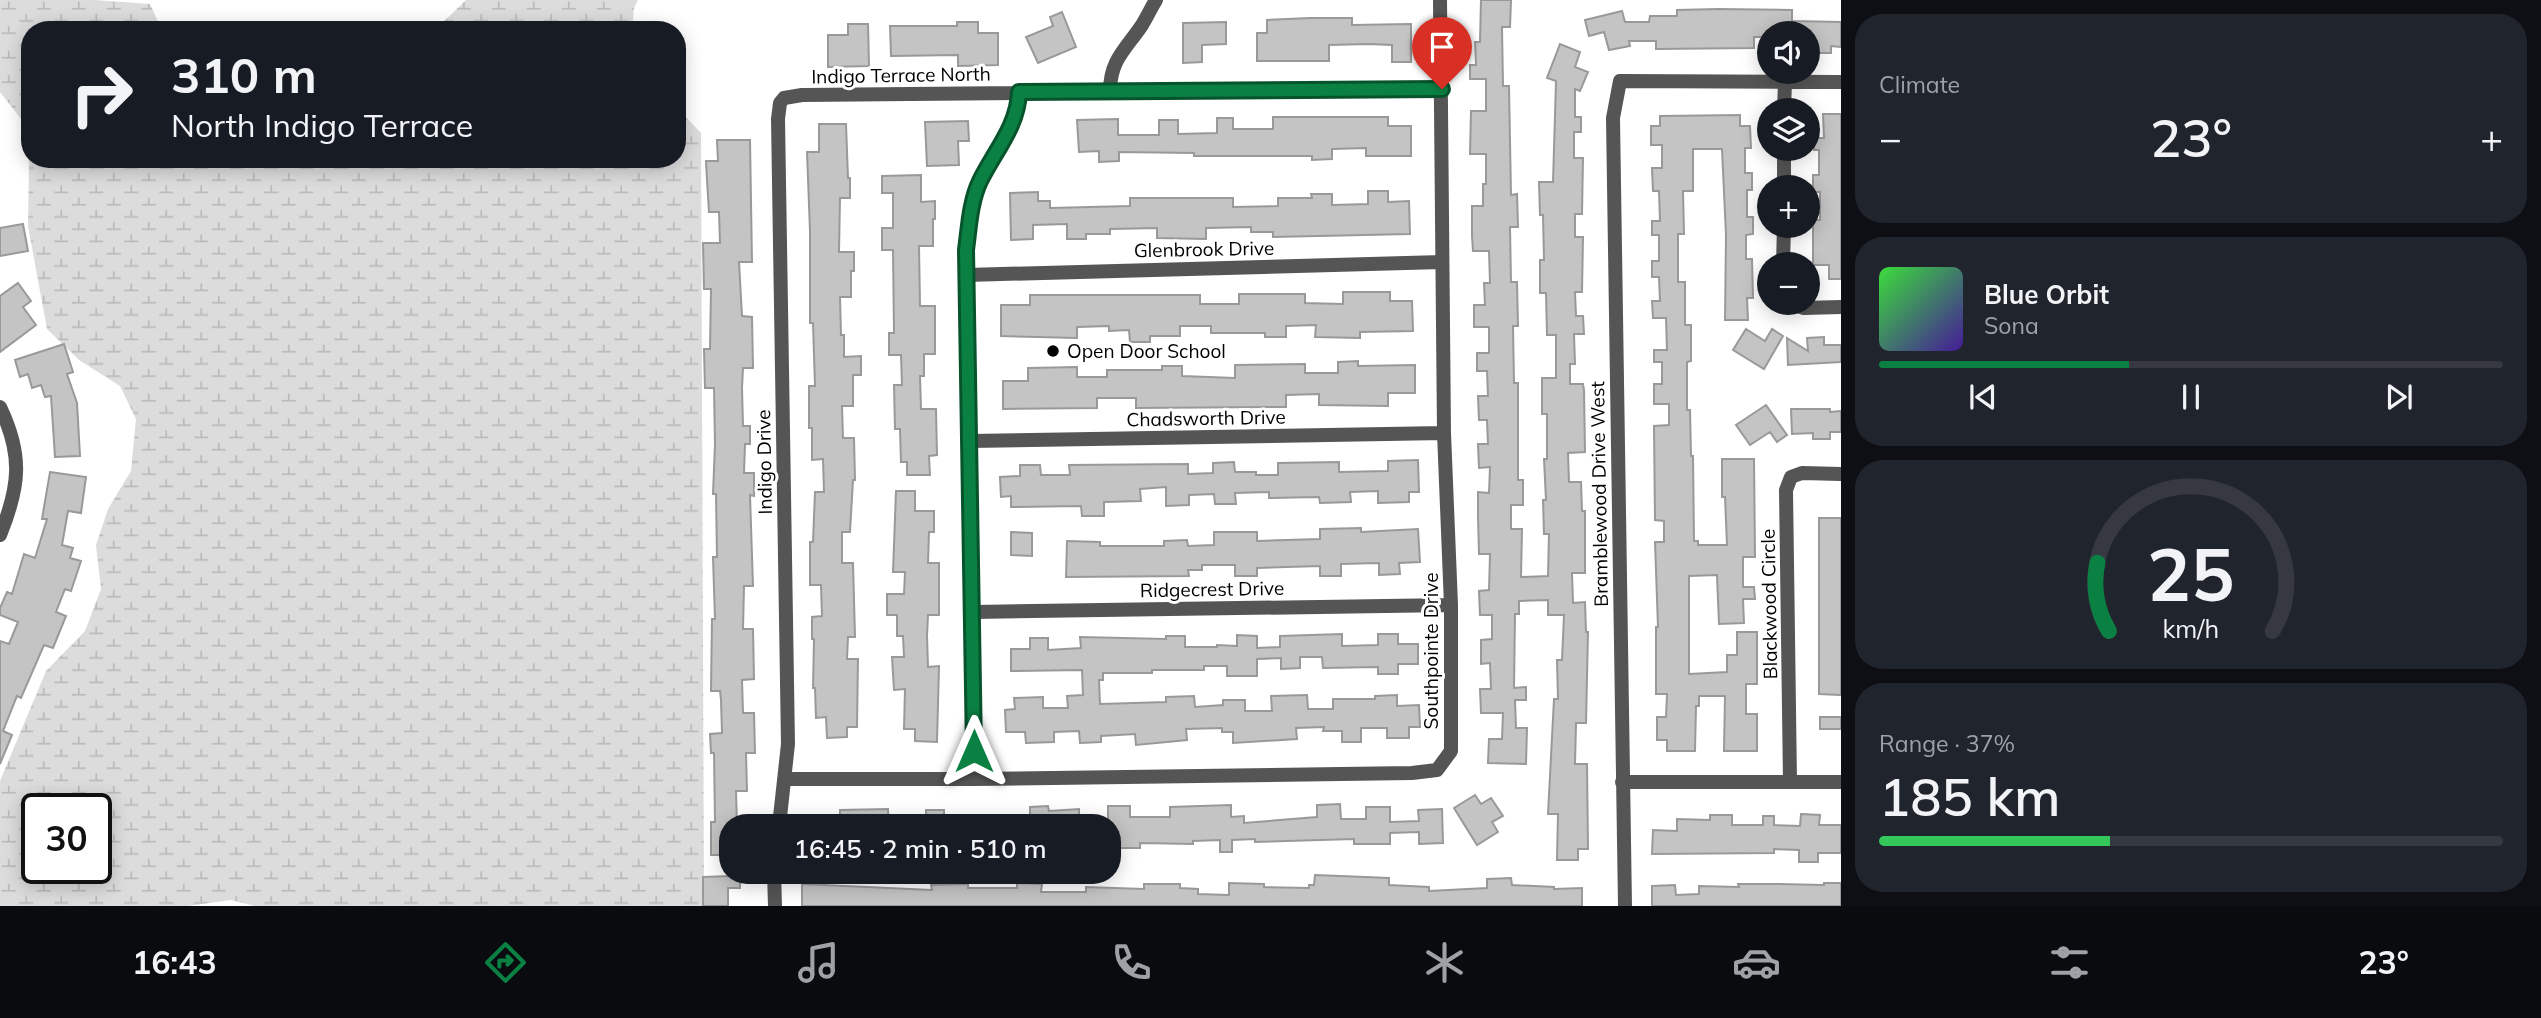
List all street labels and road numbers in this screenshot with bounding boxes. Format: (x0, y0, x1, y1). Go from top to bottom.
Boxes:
street label: Indigo Terrace North (811, 61, 991, 89)
street label: Glenbrook Drive (1134, 236, 1274, 262)
street label: Bramblewood Drive West (1585, 381, 1613, 607)
street label: Chadsworth Drive (1126, 405, 1286, 431)
street label: Indigo Drive (751, 409, 777, 515)
street label: Blackwood Circle (1756, 528, 1782, 680)
street label: Southpointe Drive (1419, 572, 1443, 730)
street label: Ridgecrest Drive (1140, 576, 1284, 602)

